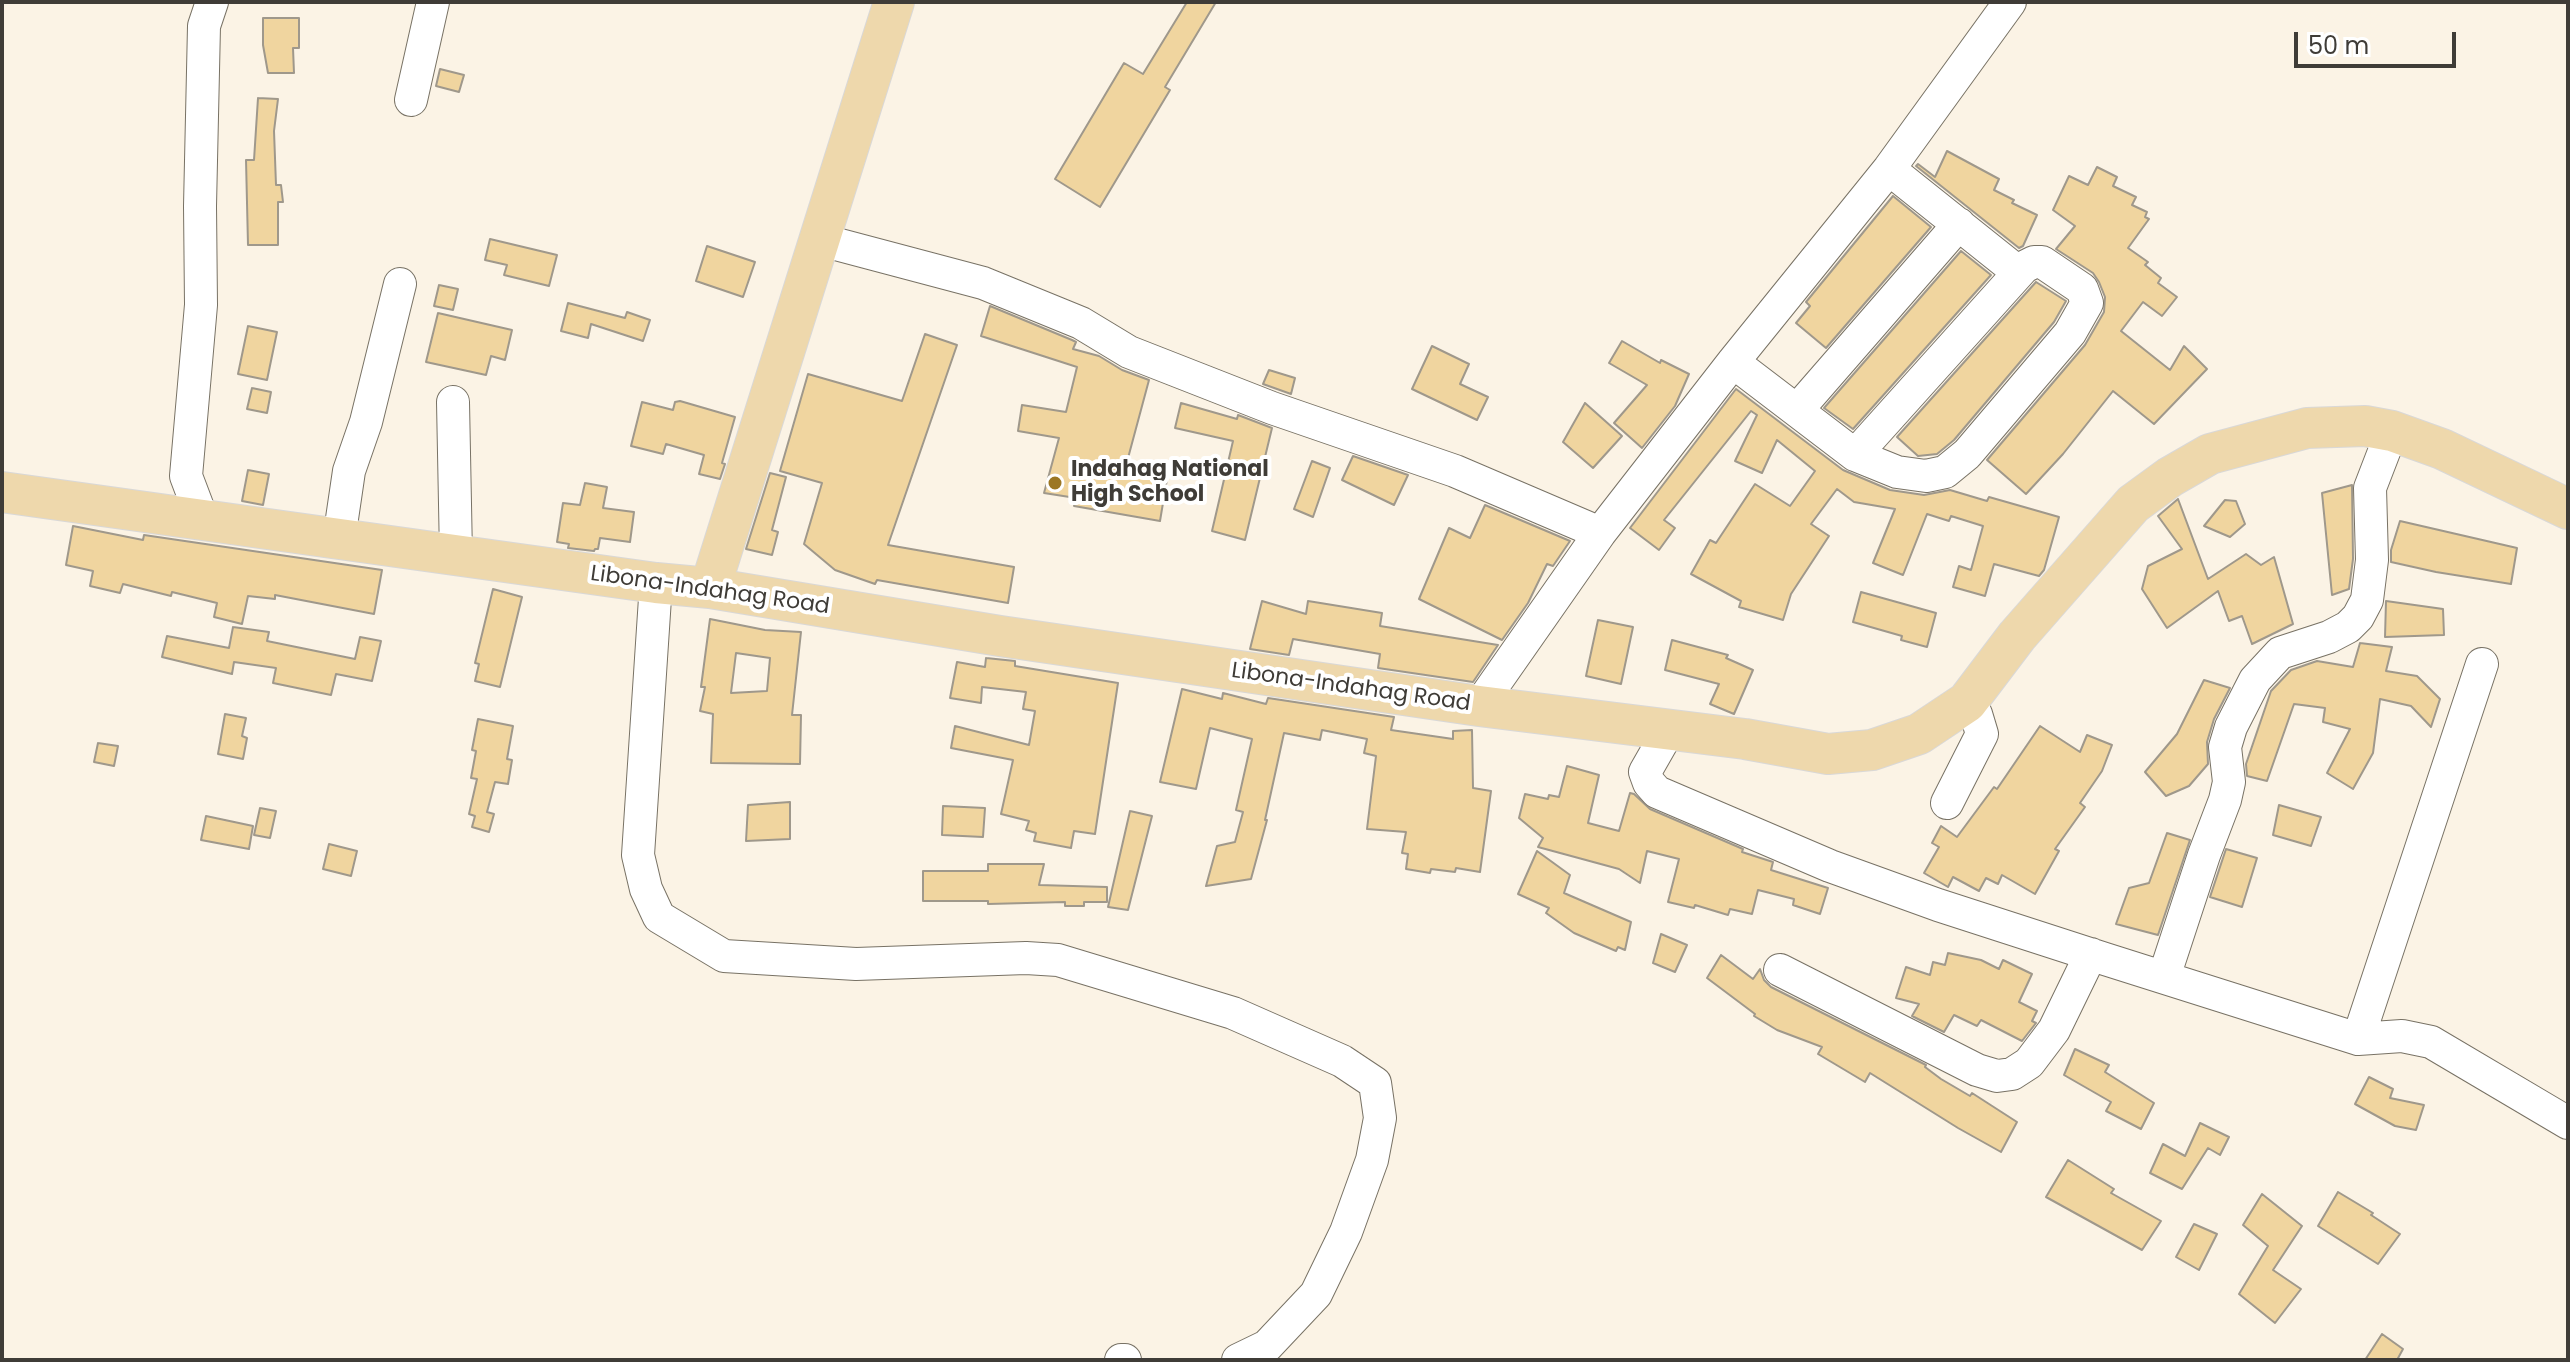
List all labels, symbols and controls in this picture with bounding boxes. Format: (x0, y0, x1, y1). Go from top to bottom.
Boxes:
scale bar (2298, 16, 2460, 66)
text: 50 m (2308, 29, 2369, 62)
place label: Indahag National High School (1071, 457, 1269, 508)
marker: Indahag National High School (1046, 474, 1064, 492)
street label: Libona-Indahag Road (589, 561, 831, 621)
street label: Libona-Indahag Road (1230, 658, 1472, 718)

